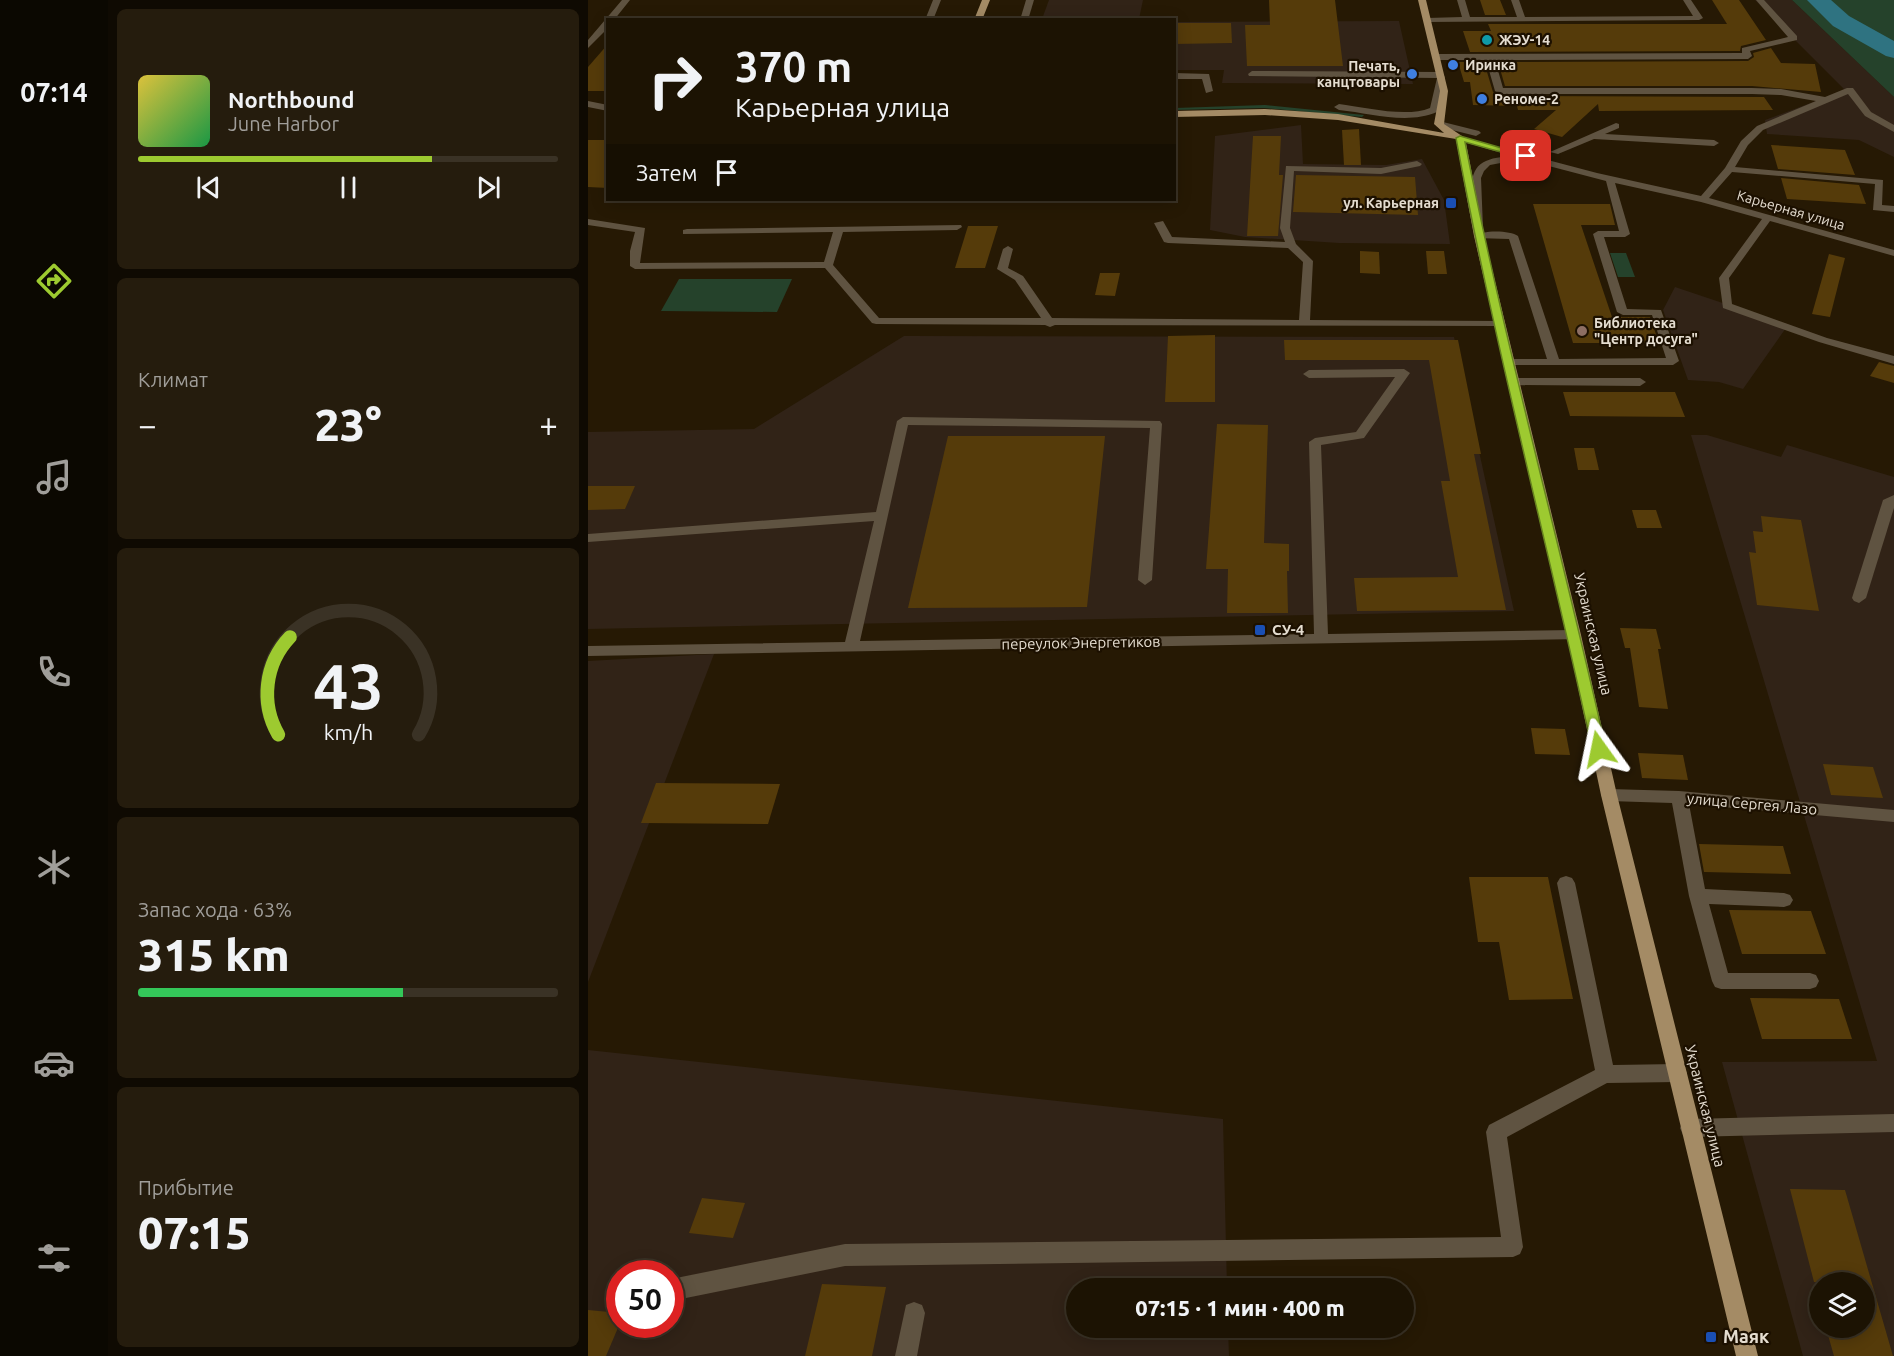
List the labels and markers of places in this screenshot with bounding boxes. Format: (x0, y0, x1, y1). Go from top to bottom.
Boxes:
place label: ЖЭУ-14 (1499, 32, 1550, 48)
marker: ЖЭУ-14 (1480, 33, 1494, 47)
place label: Иринка (1465, 57, 1516, 73)
place label: Печать, канцтовары (1317, 58, 1400, 90)
marker: Иринка (1446, 58, 1460, 72)
marker: Печать, канцтовары (1405, 67, 1419, 81)
place label: Реноме-2 (1494, 91, 1559, 107)
marker: Реноме-2 (1475, 92, 1489, 106)
pin (1500, 130, 1551, 181)
place label: ул. Карьерная (1343, 195, 1439, 211)
marker: ул. Карьерная (1444, 196, 1458, 210)
place label: Библиотека "Центр досуга" (1594, 315, 1698, 347)
marker: Библиотека "Центр досуга" (1575, 324, 1589, 338)
place label: СУ-4 (1272, 621, 1304, 638)
marker: СУ-4 (1253, 623, 1267, 637)
place label: Маяк (1723, 1326, 1770, 1346)
marker: Маяк (1704, 1330, 1718, 1344)

